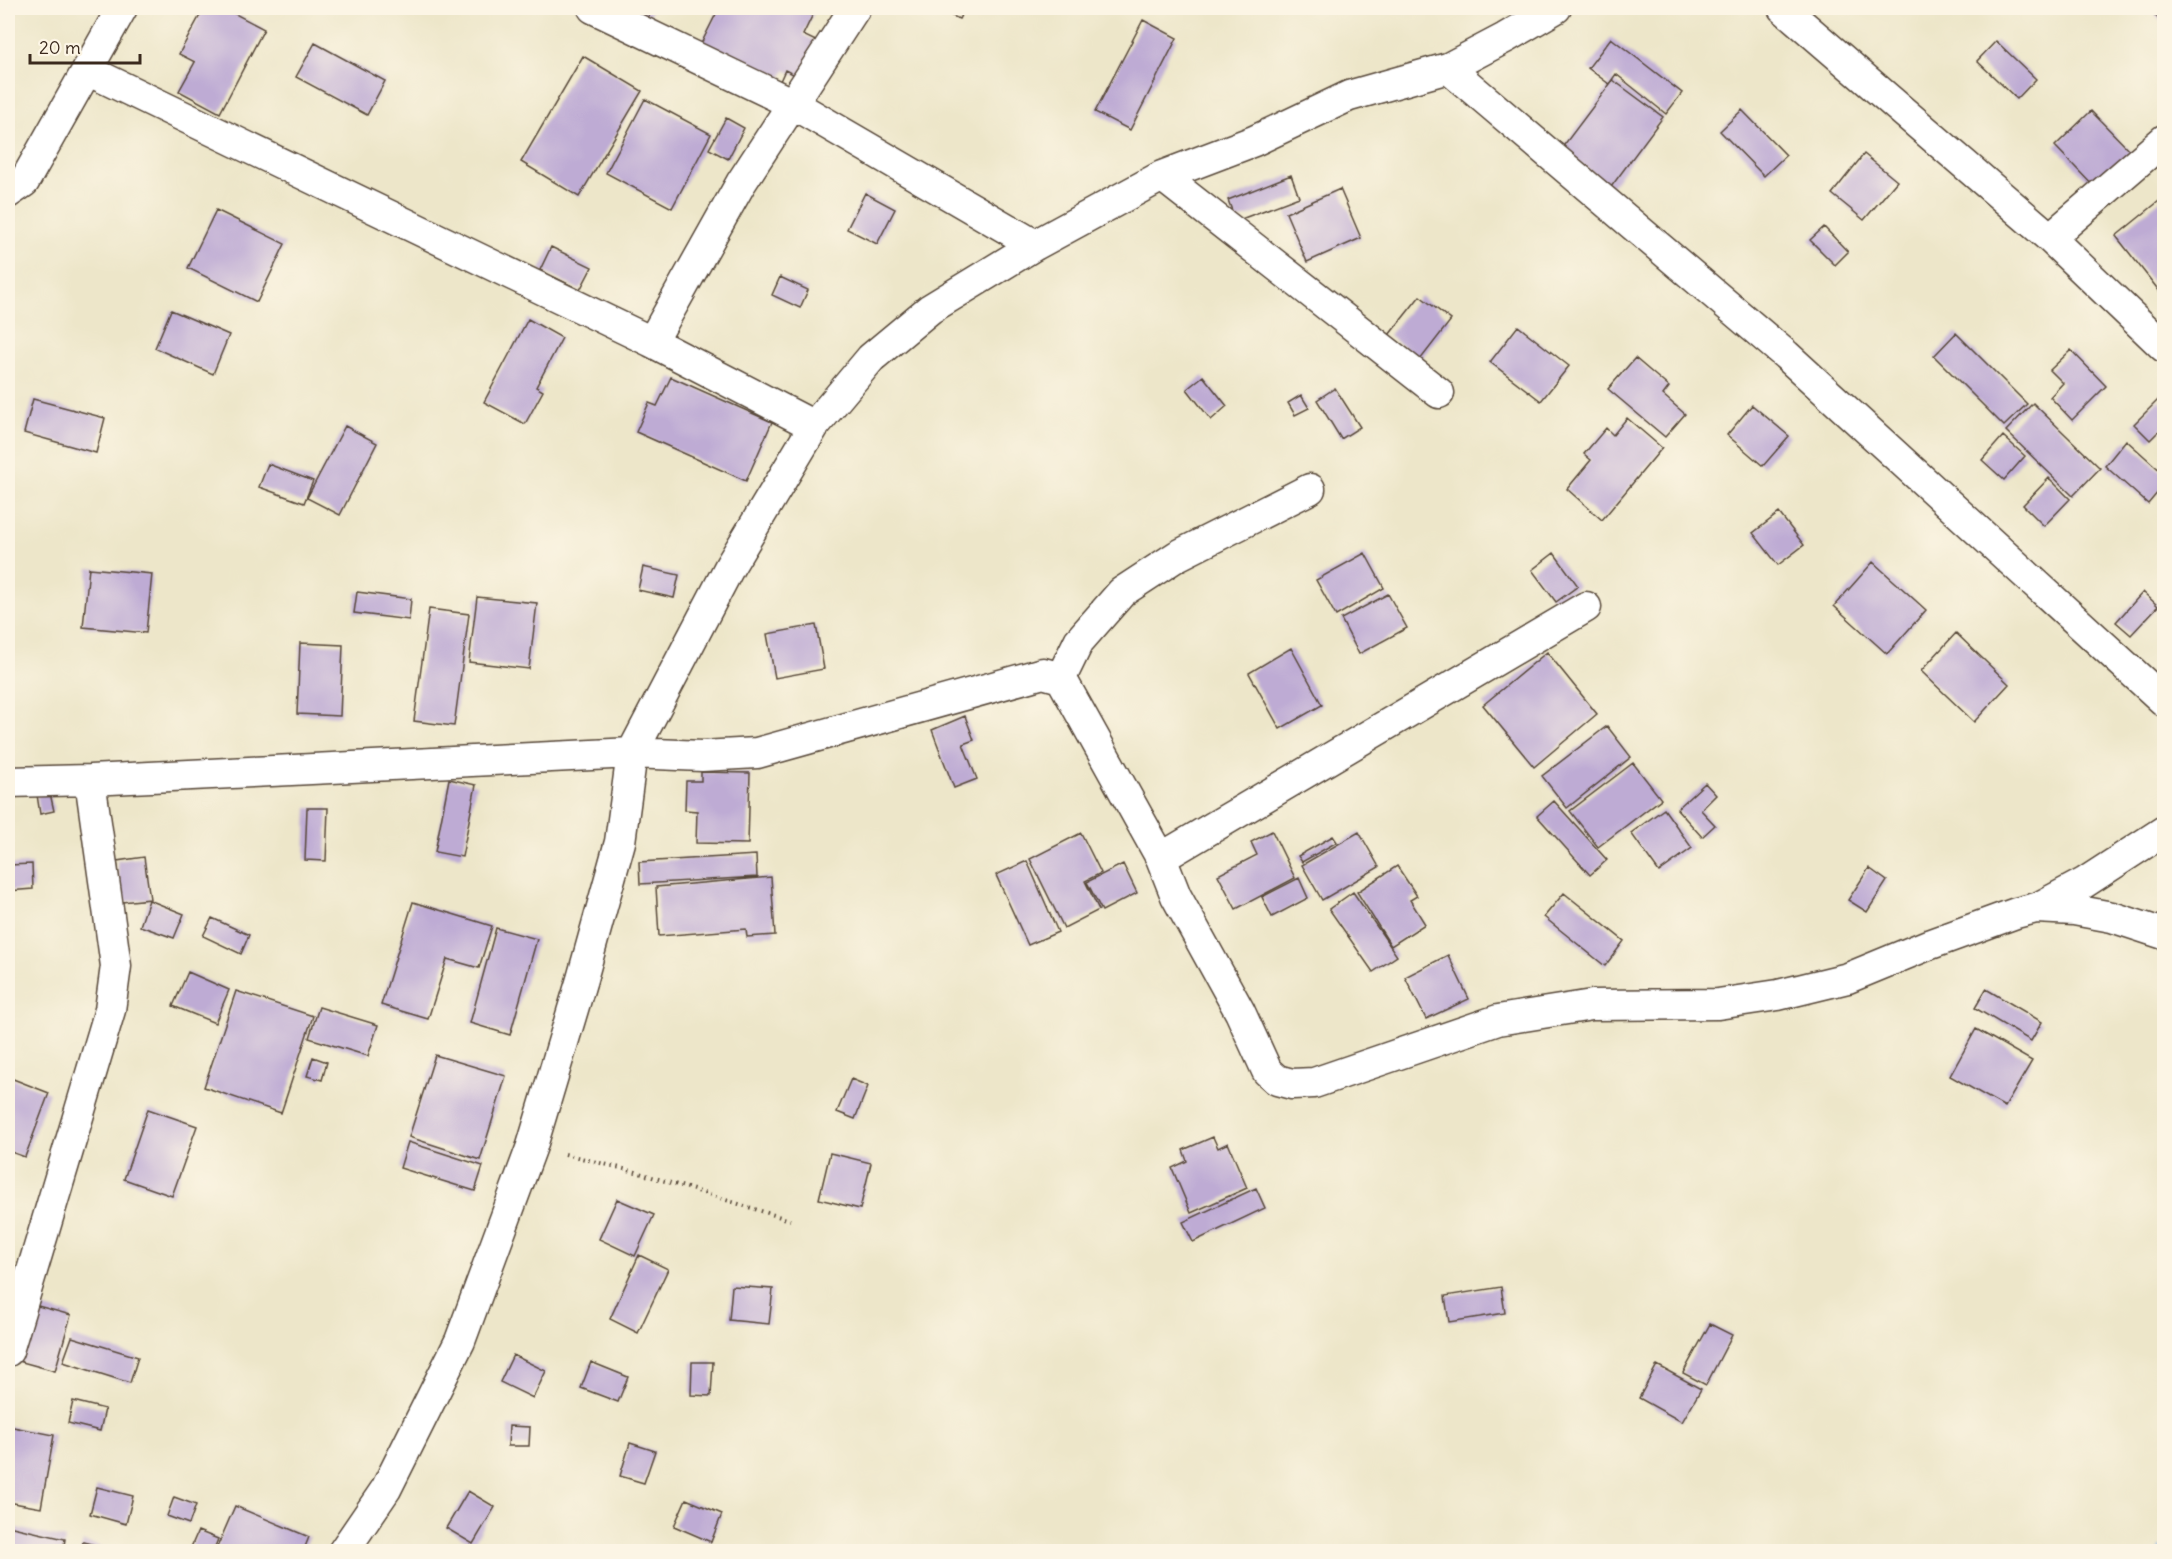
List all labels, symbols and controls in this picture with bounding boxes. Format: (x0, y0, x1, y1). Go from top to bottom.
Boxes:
scale bar (30, 27, 140, 65)
text: 20 m (39, 36, 81, 59)

